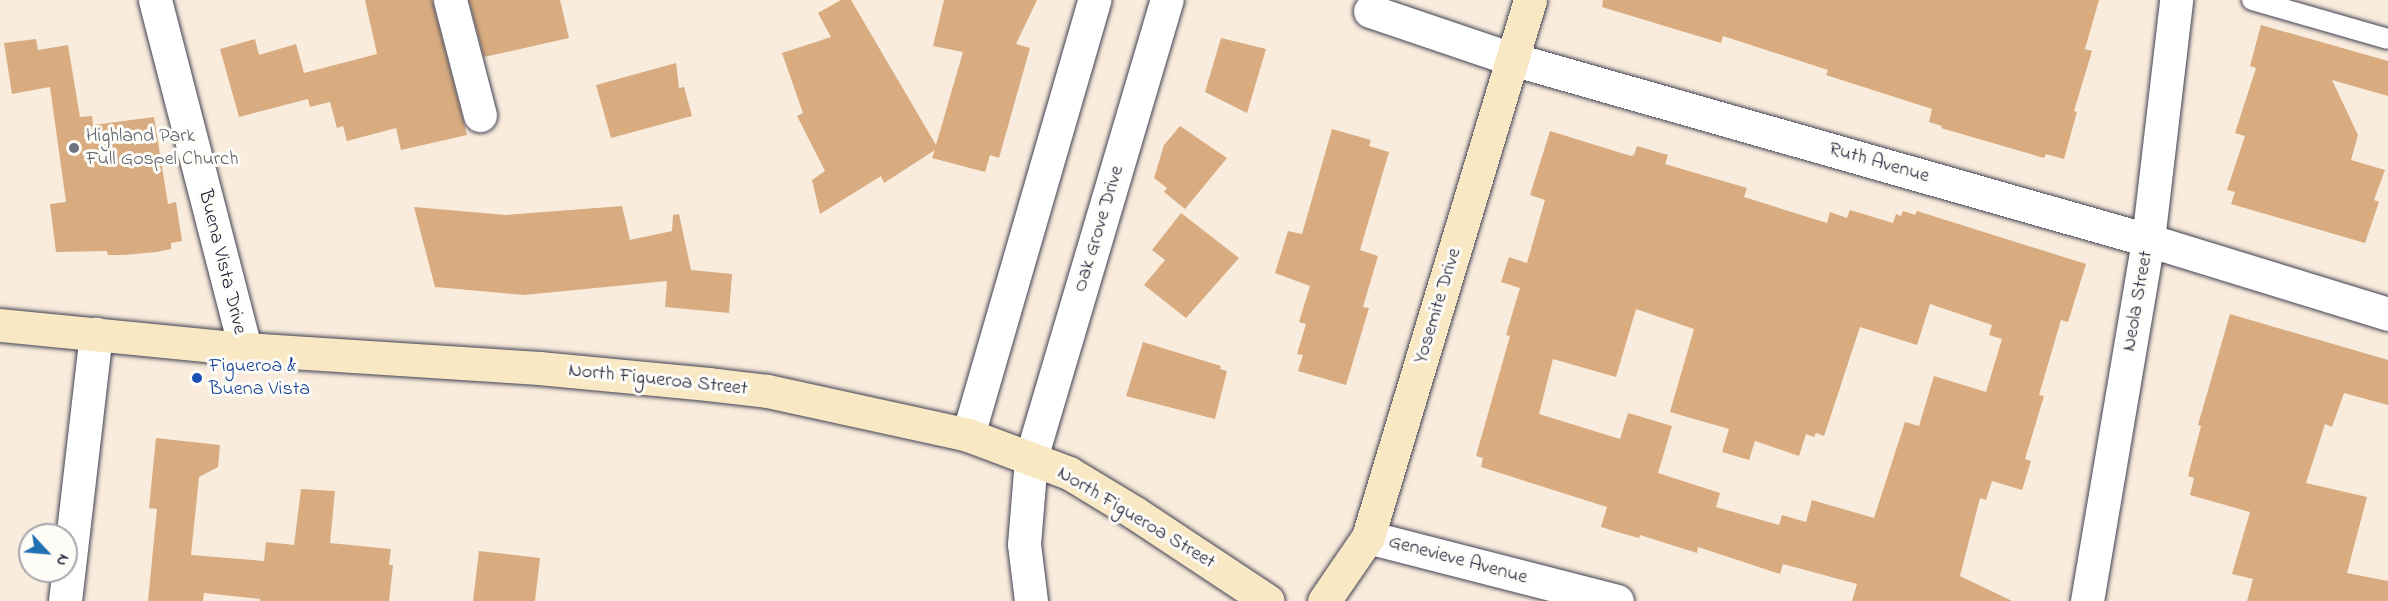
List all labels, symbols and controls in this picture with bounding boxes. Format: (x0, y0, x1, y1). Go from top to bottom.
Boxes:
place label: Highland Park Full Gospel Church (86, 124, 238, 171)
street label: Ruth Avenue (1826, 137, 1932, 189)
marker: Highland Park Full Gospel Church (67, 141, 81, 155)
street label: Oak Grove Drive (1068, 163, 1130, 295)
street label: Buena Vista Drive (192, 187, 252, 337)
street label: Yosemite Drive (1409, 245, 1467, 367)
street label: Neola Street (2117, 249, 2159, 353)
place label: Figueroa & Buena Vista (209, 354, 310, 401)
street label: North Figueroa Street (567, 359, 749, 401)
marker: Figueroa & Buena Vista (190, 371, 204, 385)
street label: North Figueroa Street (1053, 461, 1219, 575)
north arrow (18, 523, 78, 583)
street label: Genevieve Avenue (1386, 530, 1530, 590)
text: N (49, 550, 76, 570)

